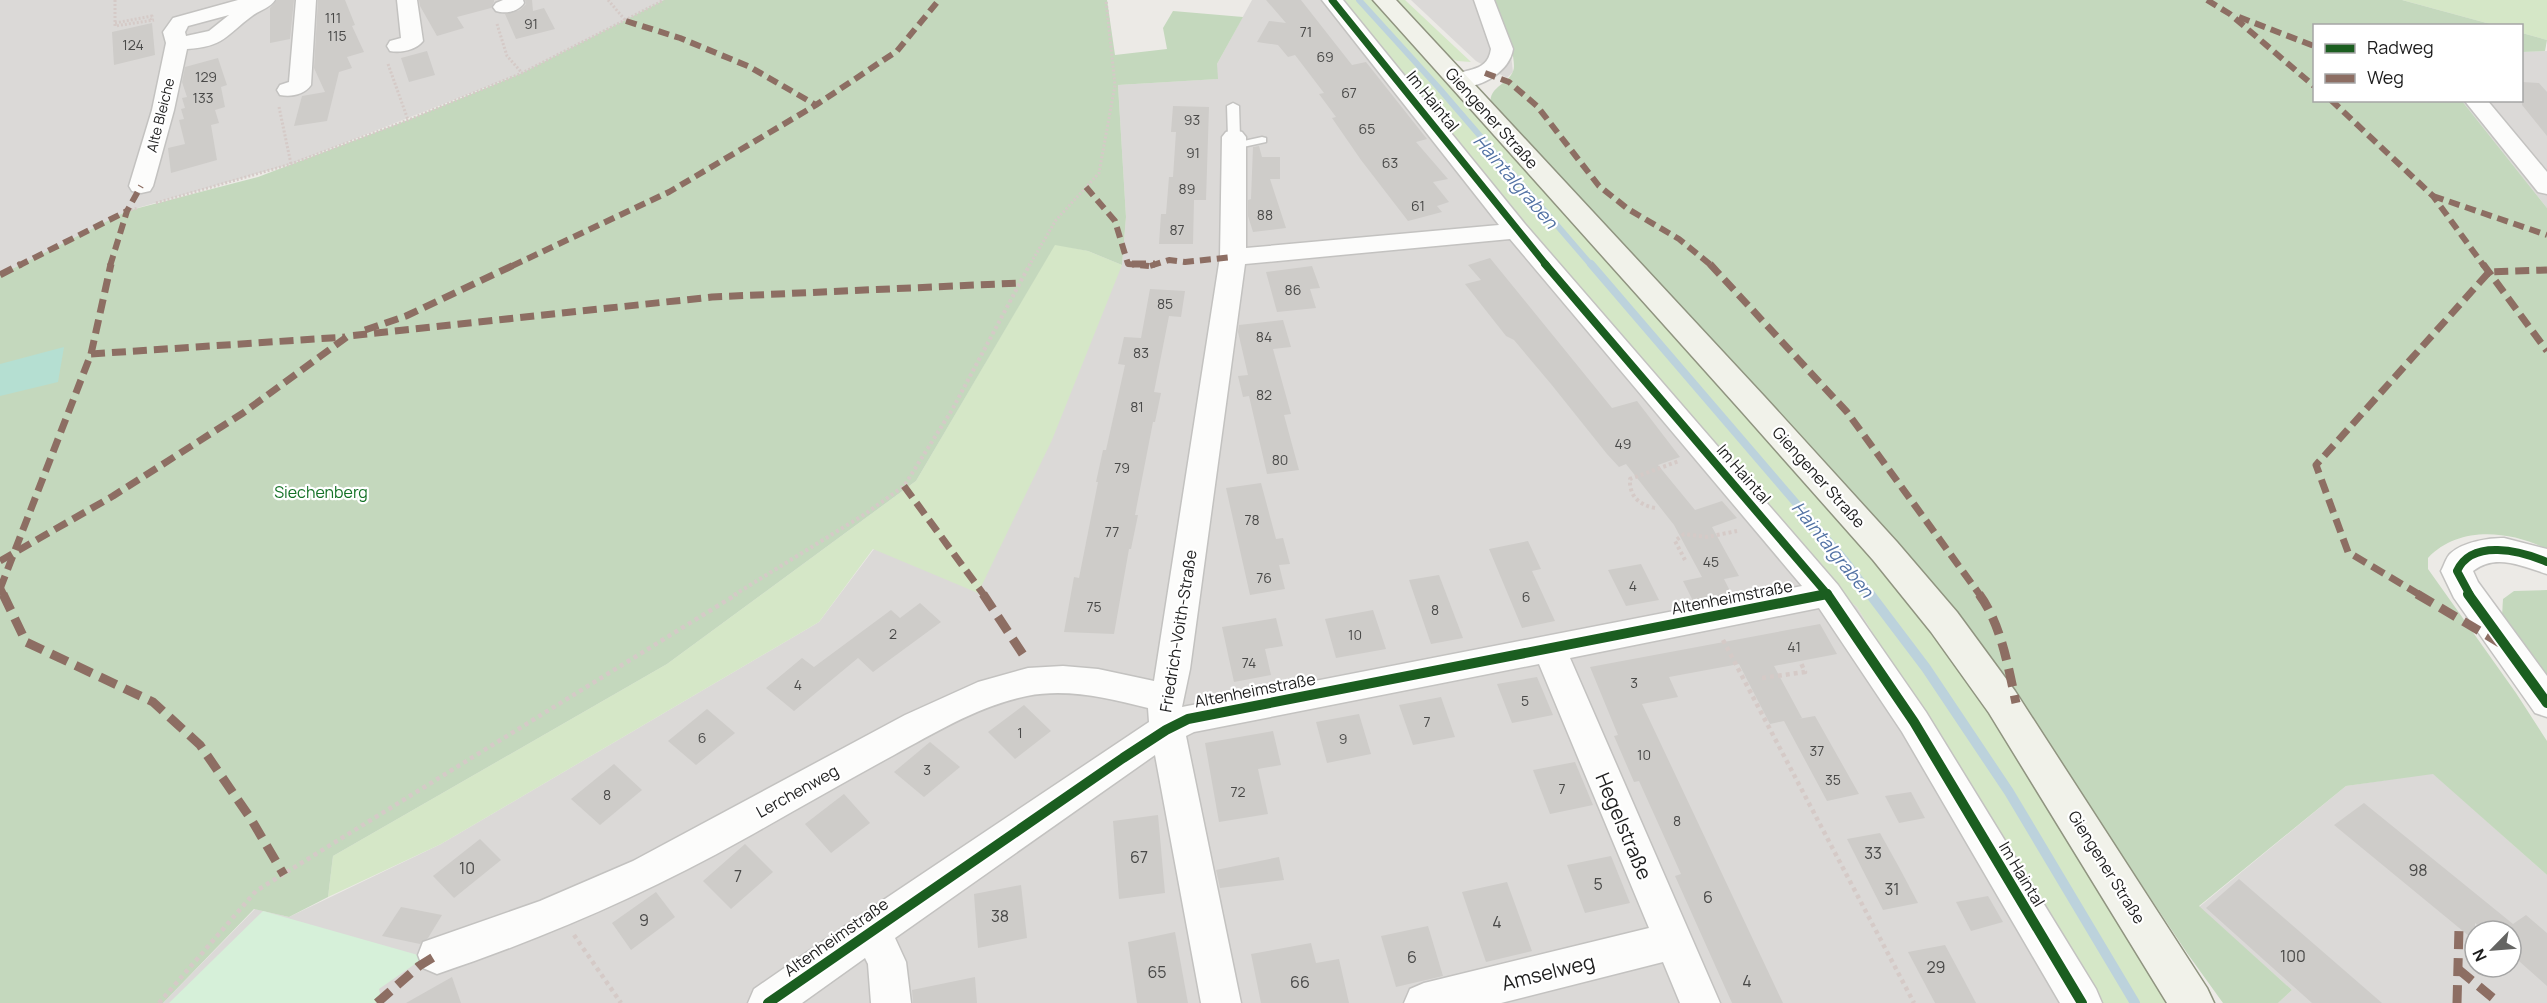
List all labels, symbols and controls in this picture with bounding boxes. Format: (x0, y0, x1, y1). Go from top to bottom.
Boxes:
house number: 111 (325, 8, 341, 27)
house number: 91 (524, 14, 538, 33)
house number: 71 (1300, 22, 1312, 41)
legend (2313, 24, 2523, 102)
house number: 115 (327, 26, 347, 45)
house number: 124 (122, 35, 144, 54)
text: Radweg (2367, 35, 2434, 59)
house number: 69 (1316, 47, 1334, 66)
street label: Giengener Straße (1440, 63, 1544, 173)
text: Weg (2367, 65, 2404, 89)
street label: Im Haintal (1402, 66, 1464, 136)
house number: 129 (195, 67, 217, 86)
street label: Alte Bleiche (142, 76, 178, 154)
house number: 67 (1341, 83, 1357, 102)
house number: 133 (193, 88, 213, 107)
house number: 93 (1184, 110, 1200, 129)
house number: 65 (1359, 119, 1375, 138)
water label: Haintalgraben (1469, 129, 1564, 234)
house number: 91 (1186, 143, 1200, 162)
house number: 63 (1382, 153, 1398, 172)
house number: 89 (1179, 179, 1195, 198)
house number: 61 (1411, 196, 1425, 215)
house number: 88 (1257, 205, 1273, 224)
house number: 87 (1169, 220, 1185, 239)
house number: 86 (1285, 280, 1301, 299)
house number: 85 (1157, 294, 1173, 313)
house number: 84 (1256, 327, 1272, 346)
house number: 83 (1133, 343, 1149, 362)
house number: 82 (1256, 385, 1272, 404)
house number: 81 (1130, 397, 1144, 416)
street label: Giengener Straße (1767, 422, 1871, 532)
house number: 49 (1615, 434, 1631, 453)
street label: Im Haintal (1712, 439, 1776, 509)
house number: 80 (1272, 450, 1288, 469)
house number: 79 (1114, 458, 1130, 477)
park label: Siechenberg (274, 481, 368, 503)
water label: Haintalgraben (1787, 496, 1880, 603)
house number: 78 (1244, 510, 1260, 529)
house number: 77 (1105, 522, 1119, 541)
street label: Friedrich-Voith-Straße (1154, 548, 1202, 714)
house number: 45 (1703, 552, 1719, 571)
house number: 76 (1256, 568, 1272, 587)
street label: Altenheimstraße (1670, 574, 1794, 620)
house number: 4 (1629, 576, 1637, 595)
house number: 6 (1522, 587, 1530, 606)
house number: 75 (1086, 597, 1102, 616)
house number: 8 (1431, 600, 1439, 619)
house number: 2 (889, 624, 897, 643)
house number: 10 (1348, 625, 1362, 644)
house number: 41 (1787, 637, 1801, 656)
house number: 74 (1242, 653, 1256, 672)
street label: Altenheimstraße (1193, 667, 1317, 713)
house number: 3 (1630, 673, 1638, 692)
house number: 4 (794, 675, 802, 694)
house number: 5 (1521, 691, 1529, 710)
house number: 7 (1423, 712, 1431, 731)
house number: 1 (1017, 723, 1023, 742)
house number: 6 (698, 728, 706, 747)
house number: 9 (1339, 729, 1347, 748)
house number: 37 (1810, 741, 1824, 760)
house number: 10 (1637, 745, 1651, 764)
street label: Lerchenweg (752, 759, 842, 823)
house number: 3 (923, 760, 931, 779)
street label: Hegelstraße (1589, 768, 1659, 884)
house number: 35 (1825, 770, 1841, 789)
house number: 7 (1558, 779, 1566, 798)
house number: 72 (1230, 782, 1246, 801)
house number: 8 (603, 785, 611, 804)
street label: Giengener Straße (2063, 806, 2151, 928)
house number: 8 (1673, 811, 1681, 830)
street label: Im Haintal (1994, 837, 2050, 911)
house number: 33 (1864, 842, 1882, 864)
house number: 67 (1130, 846, 1148, 868)
house number: 10 (459, 857, 475, 879)
house number: 98 (2408, 859, 2428, 881)
house number: 7 (734, 865, 742, 887)
house number: 5 (1593, 873, 1603, 895)
house number: 31 (1884, 878, 1900, 900)
house number: 6 (1703, 886, 1713, 908)
street label: Altenheimstraße (779, 893, 893, 981)
house number: 38 (991, 905, 1009, 927)
house number: 9 (639, 909, 649, 931)
house number: 4 (1492, 911, 1502, 933)
north arrow (2463, 919, 2523, 979)
house number: 100 (2280, 945, 2306, 967)
text: N (2467, 945, 2492, 965)
house number: 6 (1407, 946, 1417, 968)
street label: Amselweg (1499, 947, 1597, 997)
house number: 29 (1926, 956, 1946, 978)
house number: 65 (1147, 961, 1167, 983)
house number: 4 (1742, 970, 1752, 992)
house number: 66 (1290, 971, 1310, 993)

